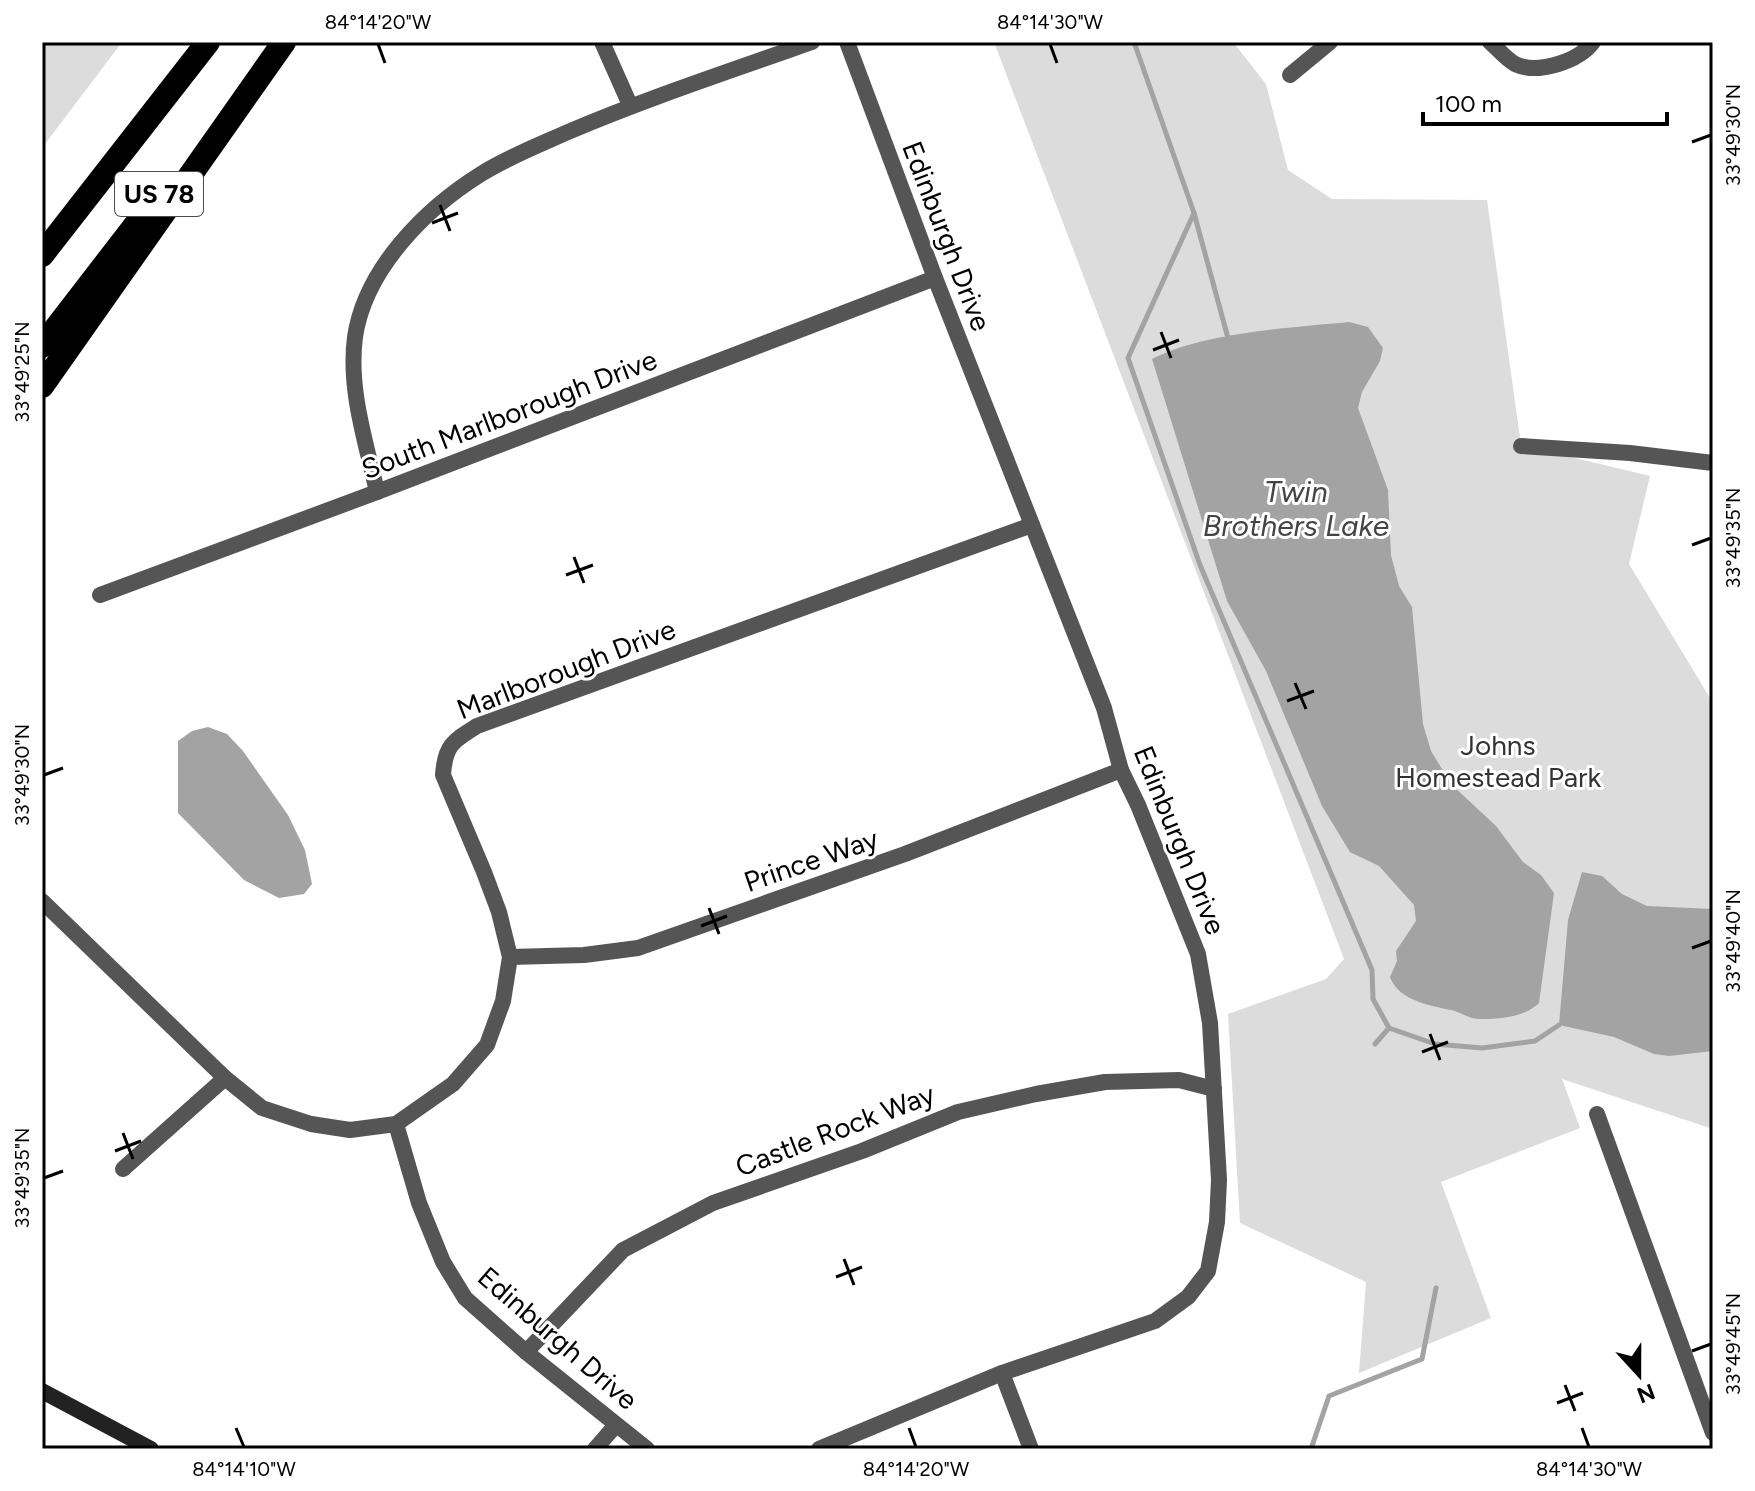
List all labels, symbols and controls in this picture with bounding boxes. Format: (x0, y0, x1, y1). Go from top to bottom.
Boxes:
text: 84°14'20"W (325, 10, 431, 34)
text: 84°14'30"W (997, 10, 1103, 34)
scale bar (1423, 76, 1667, 126)
text: 33°49'30"N (1721, 84, 1745, 186)
text: 100 m (1435, 89, 1502, 118)
street label: Edinburgh Drive (895, 136, 999, 336)
road number: US 78 (115, 172, 203, 216)
text: 33°49'25"N (10, 321, 34, 423)
street label: South Marlborough Drive (357, 342, 661, 486)
water label: Twin Brothers Lake (1203, 473, 1389, 544)
text: 33°49'35"N (1721, 487, 1745, 589)
street label: Marlborough Drive (452, 612, 680, 726)
text: 33°49'30"N (10, 724, 34, 826)
park label: Johns Homestead Park (1395, 728, 1601, 794)
street label: Edinburgh Drive (1127, 741, 1233, 939)
street label: Prince Way (739, 821, 883, 899)
text: 33°49'40"N (1721, 889, 1745, 993)
street label: Castle Rock Way (731, 1076, 940, 1184)
text: 33°49'35"N (10, 1127, 34, 1229)
street label: Edinburgh Drive (471, 1259, 645, 1417)
text: 33°49'45"N (1721, 1293, 1745, 1395)
north arrow (1599, 1335, 1679, 1415)
text: N (1633, 1378, 1659, 1409)
text: 84°14'10"W (192, 1457, 296, 1481)
text: 84°14'20"W (863, 1457, 969, 1481)
text: 84°14'30"W (1536, 1457, 1642, 1481)

